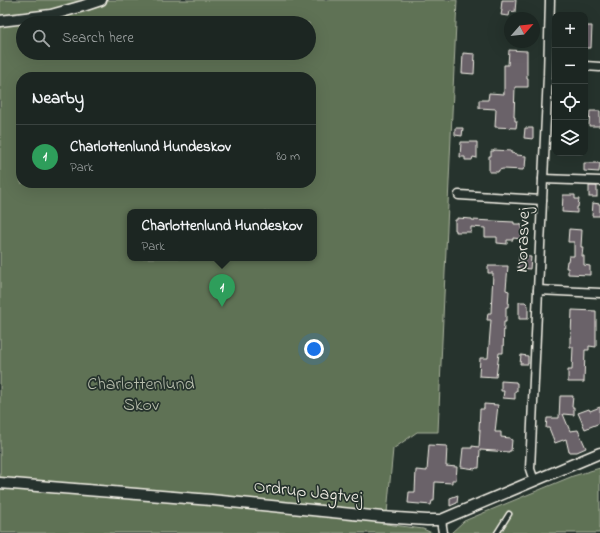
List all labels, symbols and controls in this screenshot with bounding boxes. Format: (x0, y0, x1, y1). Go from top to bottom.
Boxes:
north arrow (504, 12, 540, 48)
map controls (552, 12, 588, 156)
button: + (552, 12, 588, 48)
search box (16, 16, 316, 60)
icon: search (30, 27, 52, 49)
text: Search here (62, 27, 134, 49)
button: − (552, 48, 588, 84)
button: locate (552, 84, 588, 120)
text: Nearby (32, 86, 84, 111)
button: layers (552, 120, 588, 156)
text: Charlottenlund Hundeskov (70, 136, 231, 158)
text: 1 (43, 147, 47, 166)
text: 80 m (276, 147, 300, 166)
text: Park (70, 158, 94, 177)
street label: Norasvej (510, 207, 538, 273)
popup (127, 209, 317, 261)
text: Charlottenlund Hundeskov (142, 215, 302, 237)
text: Park (142, 237, 165, 256)
pin: 1 (209, 274, 235, 307)
your location (304, 339, 324, 359)
park label: Charlottenlund Skov (87, 372, 195, 419)
street label: Ordrup Jagtvej (252, 474, 364, 513)

